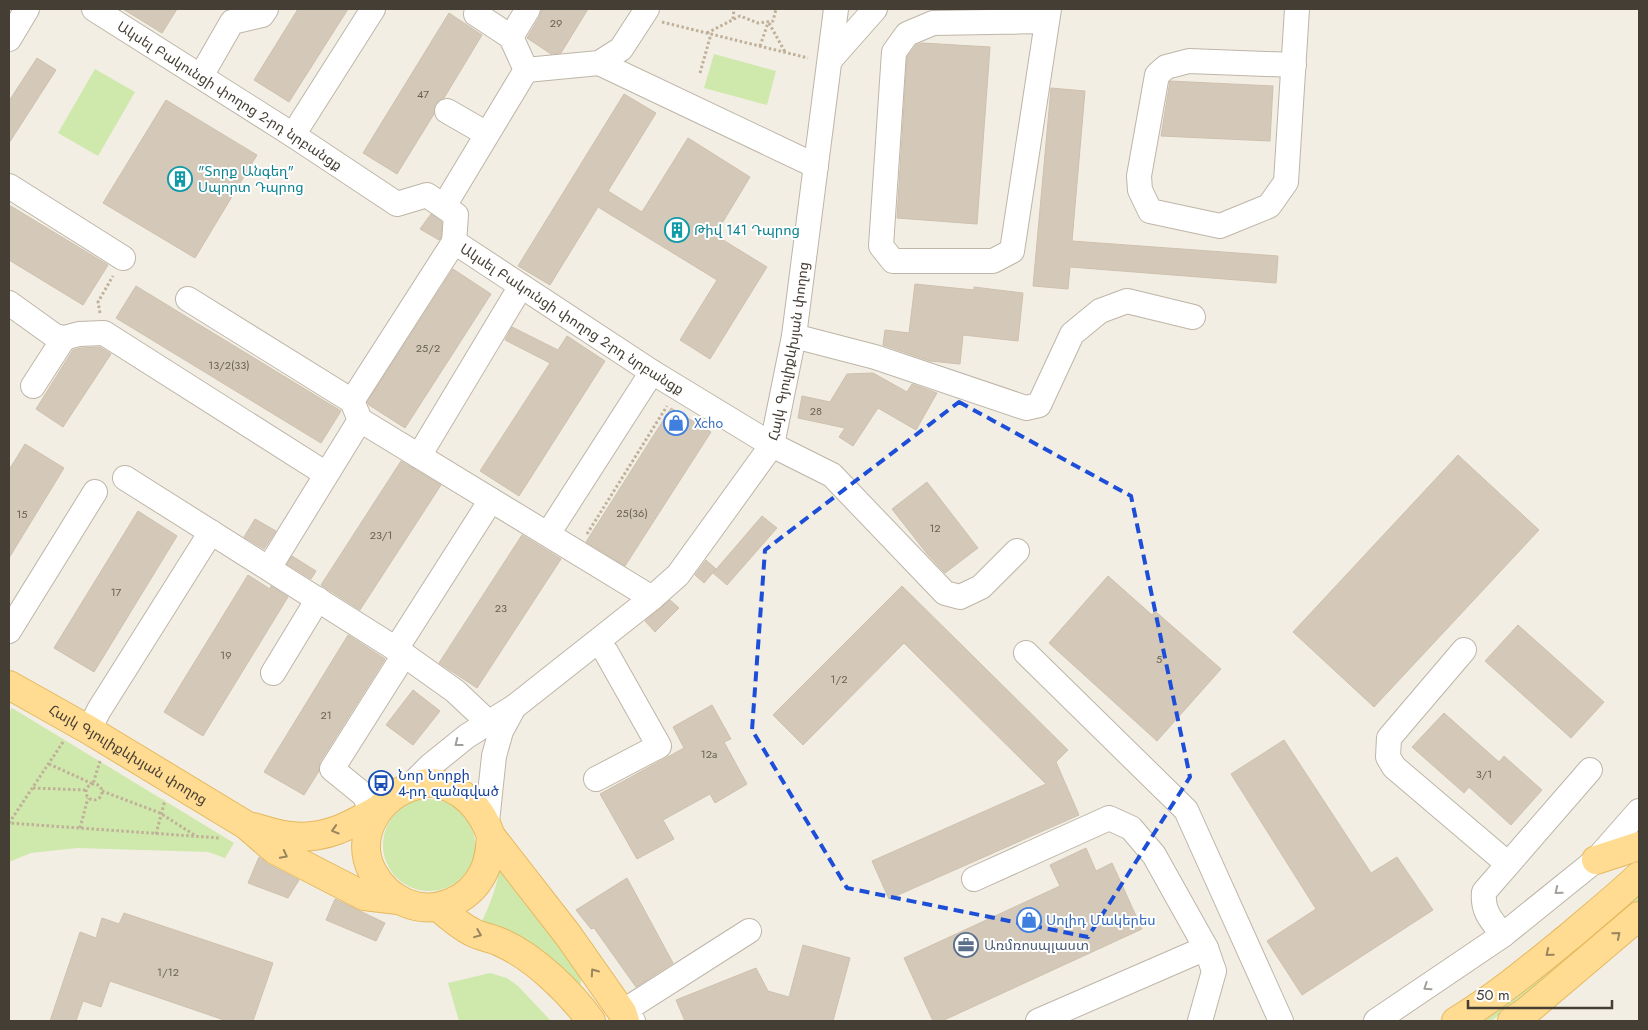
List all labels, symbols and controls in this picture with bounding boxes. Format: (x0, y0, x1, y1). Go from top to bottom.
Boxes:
house number: 29 (550, 15, 562, 31)
street label: Ակսել Բակունցի փողոց 2-րդ նրբանցք (113, 16, 346, 175)
house number: 47 (417, 86, 429, 102)
place label: "Տորք Անգեղ" Սպորտ Դպրոց (198, 161, 304, 197)
building icon: "Տորք Անգեղ" Սպորտ Դպրոց (167, 166, 193, 192)
building icon: Թիվ 141 Դպրոց (664, 217, 690, 243)
place label: Թիվ 141 Դպրոց (694, 220, 800, 240)
street label: Ակսել Բակունցի փողոց 2-րդ նրբանցք (456, 238, 688, 399)
street label: Հայկ Գյուլիքևխյան փողոց (763, 260, 813, 442)
house number: 25/2 (416, 340, 440, 356)
house number: 13/2(33) (208, 357, 250, 373)
house number: 28 (810, 403, 822, 419)
shop icon: Xcho (663, 410, 689, 436)
place label: Xcho (694, 413, 723, 433)
house number: 25(36) (616, 505, 648, 521)
house number: 15 (16, 506, 28, 522)
house number: 12 (929, 520, 941, 536)
house number: 23/1 (370, 527, 392, 543)
house number: 17 (111, 584, 122, 600)
house number: 23 (495, 600, 507, 616)
house number: 19 (220, 647, 232, 663)
house number: 5 (1156, 651, 1162, 667)
house number: 1/2 (831, 671, 847, 687)
street label: Հայկ Գյուլիքևխյան փողոց (45, 699, 211, 809)
house number: 21 (320, 707, 332, 723)
one-way arrow (455, 738, 464, 746)
house number: 12a (701, 746, 717, 762)
place label: Նոր Նորքի 4-րդ զանգված (398, 765, 499, 801)
house number: 3/1 (1476, 766, 1492, 782)
bus stop icon: Նոր Նորքի 4-րդ զանգված (368, 770, 394, 796)
one-way arrow (332, 825, 340, 835)
one-way arrow (279, 849, 288, 859)
one-way arrow (1555, 885, 1564, 893)
shop icon: Սոլիդ Մակերես (1016, 907, 1042, 933)
place label: Սոլիդ Մակերես (1046, 910, 1156, 930)
one-way arrow (473, 928, 482, 938)
one-way arrow (1612, 931, 1621, 940)
office icon: Առմռոսպլաստ (953, 932, 979, 958)
place label: Առմռոսպլաստ (984, 935, 1089, 955)
one-way arrow (1546, 947, 1555, 956)
house number: 1/12 (157, 964, 179, 980)
one-way arrow (591, 968, 600, 978)
scale bar (1468, 978, 1612, 1010)
one-way arrow (1424, 981, 1433, 990)
text: 50 m (1476, 984, 1510, 1006)

